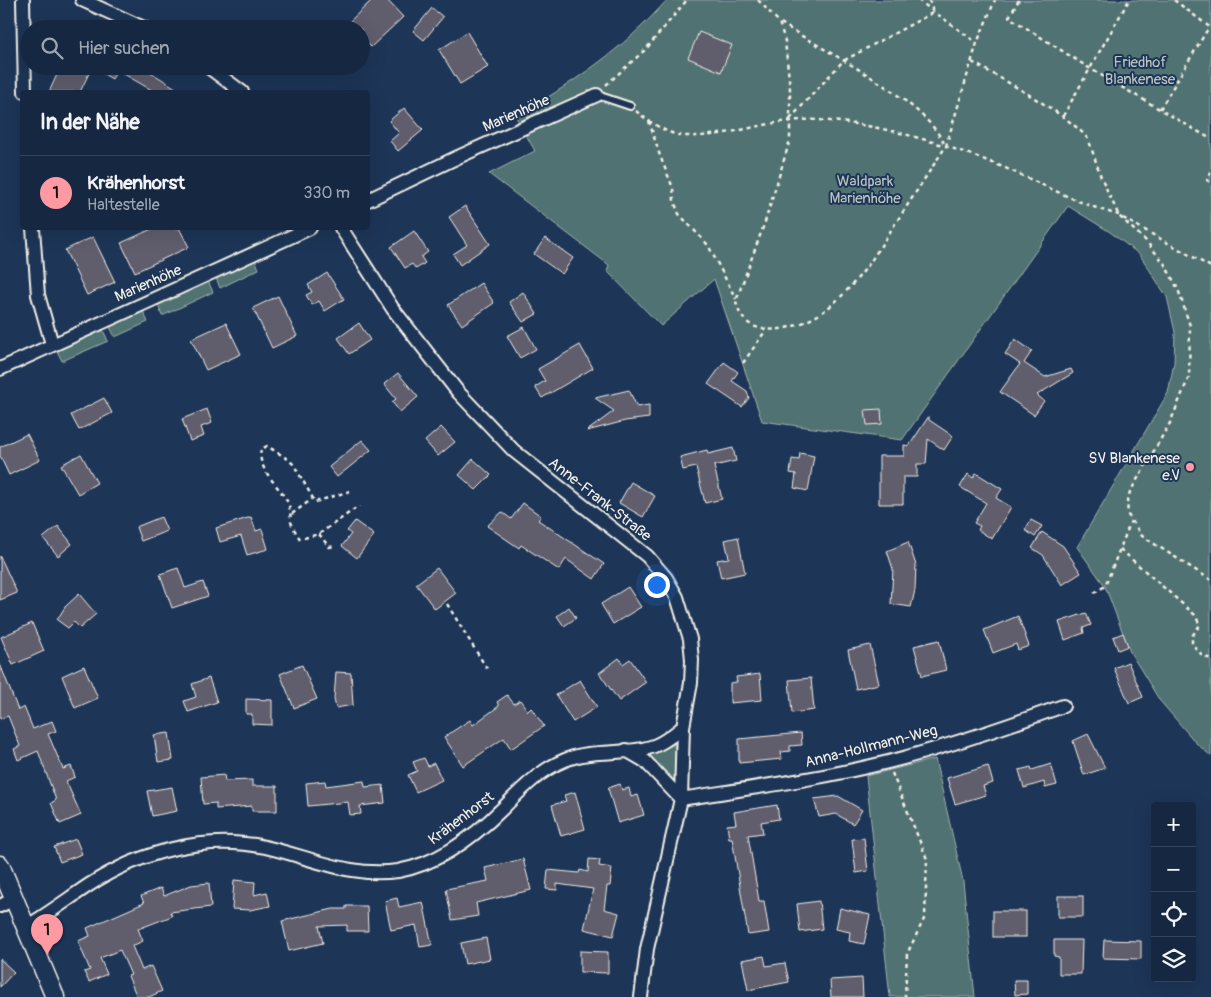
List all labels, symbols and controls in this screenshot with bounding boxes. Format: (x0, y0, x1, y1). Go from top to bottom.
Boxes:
search box (20, 20, 370, 75)
icon: search (38, 34, 66, 62)
text: Hier suchen (78, 36, 170, 60)
park label: Friedhof Blankenese (1105, 53, 1176, 89)
street label: Marienhöhe (480, 90, 553, 137)
text: In der Nähe (40, 109, 140, 136)
text: Krähenhorst (87, 171, 185, 195)
park label: Waldpark Marienhöhe (829, 172, 901, 208)
text: 1 (53, 183, 59, 203)
text: 330 m (304, 183, 350, 203)
text: Haltestelle (87, 195, 160, 215)
street label: Marienhöhe (112, 260, 185, 307)
place label: SV Blankenese e.V (1089, 449, 1181, 485)
street label: Anne-Frank-Straße (544, 453, 655, 546)
marker: SV Blankenese e.V (1184, 461, 1196, 473)
your location (644, 572, 670, 598)
street label: Anna-Hollmann-Weg (803, 721, 939, 772)
street label: Krähenhorst (425, 787, 499, 849)
map controls (1151, 802, 1196, 982)
button: + (1151, 802, 1196, 847)
button: − (1151, 847, 1196, 892)
button: locate (1151, 892, 1196, 937)
pin: 1 (31, 914, 63, 955)
button: layers (1151, 937, 1196, 982)

